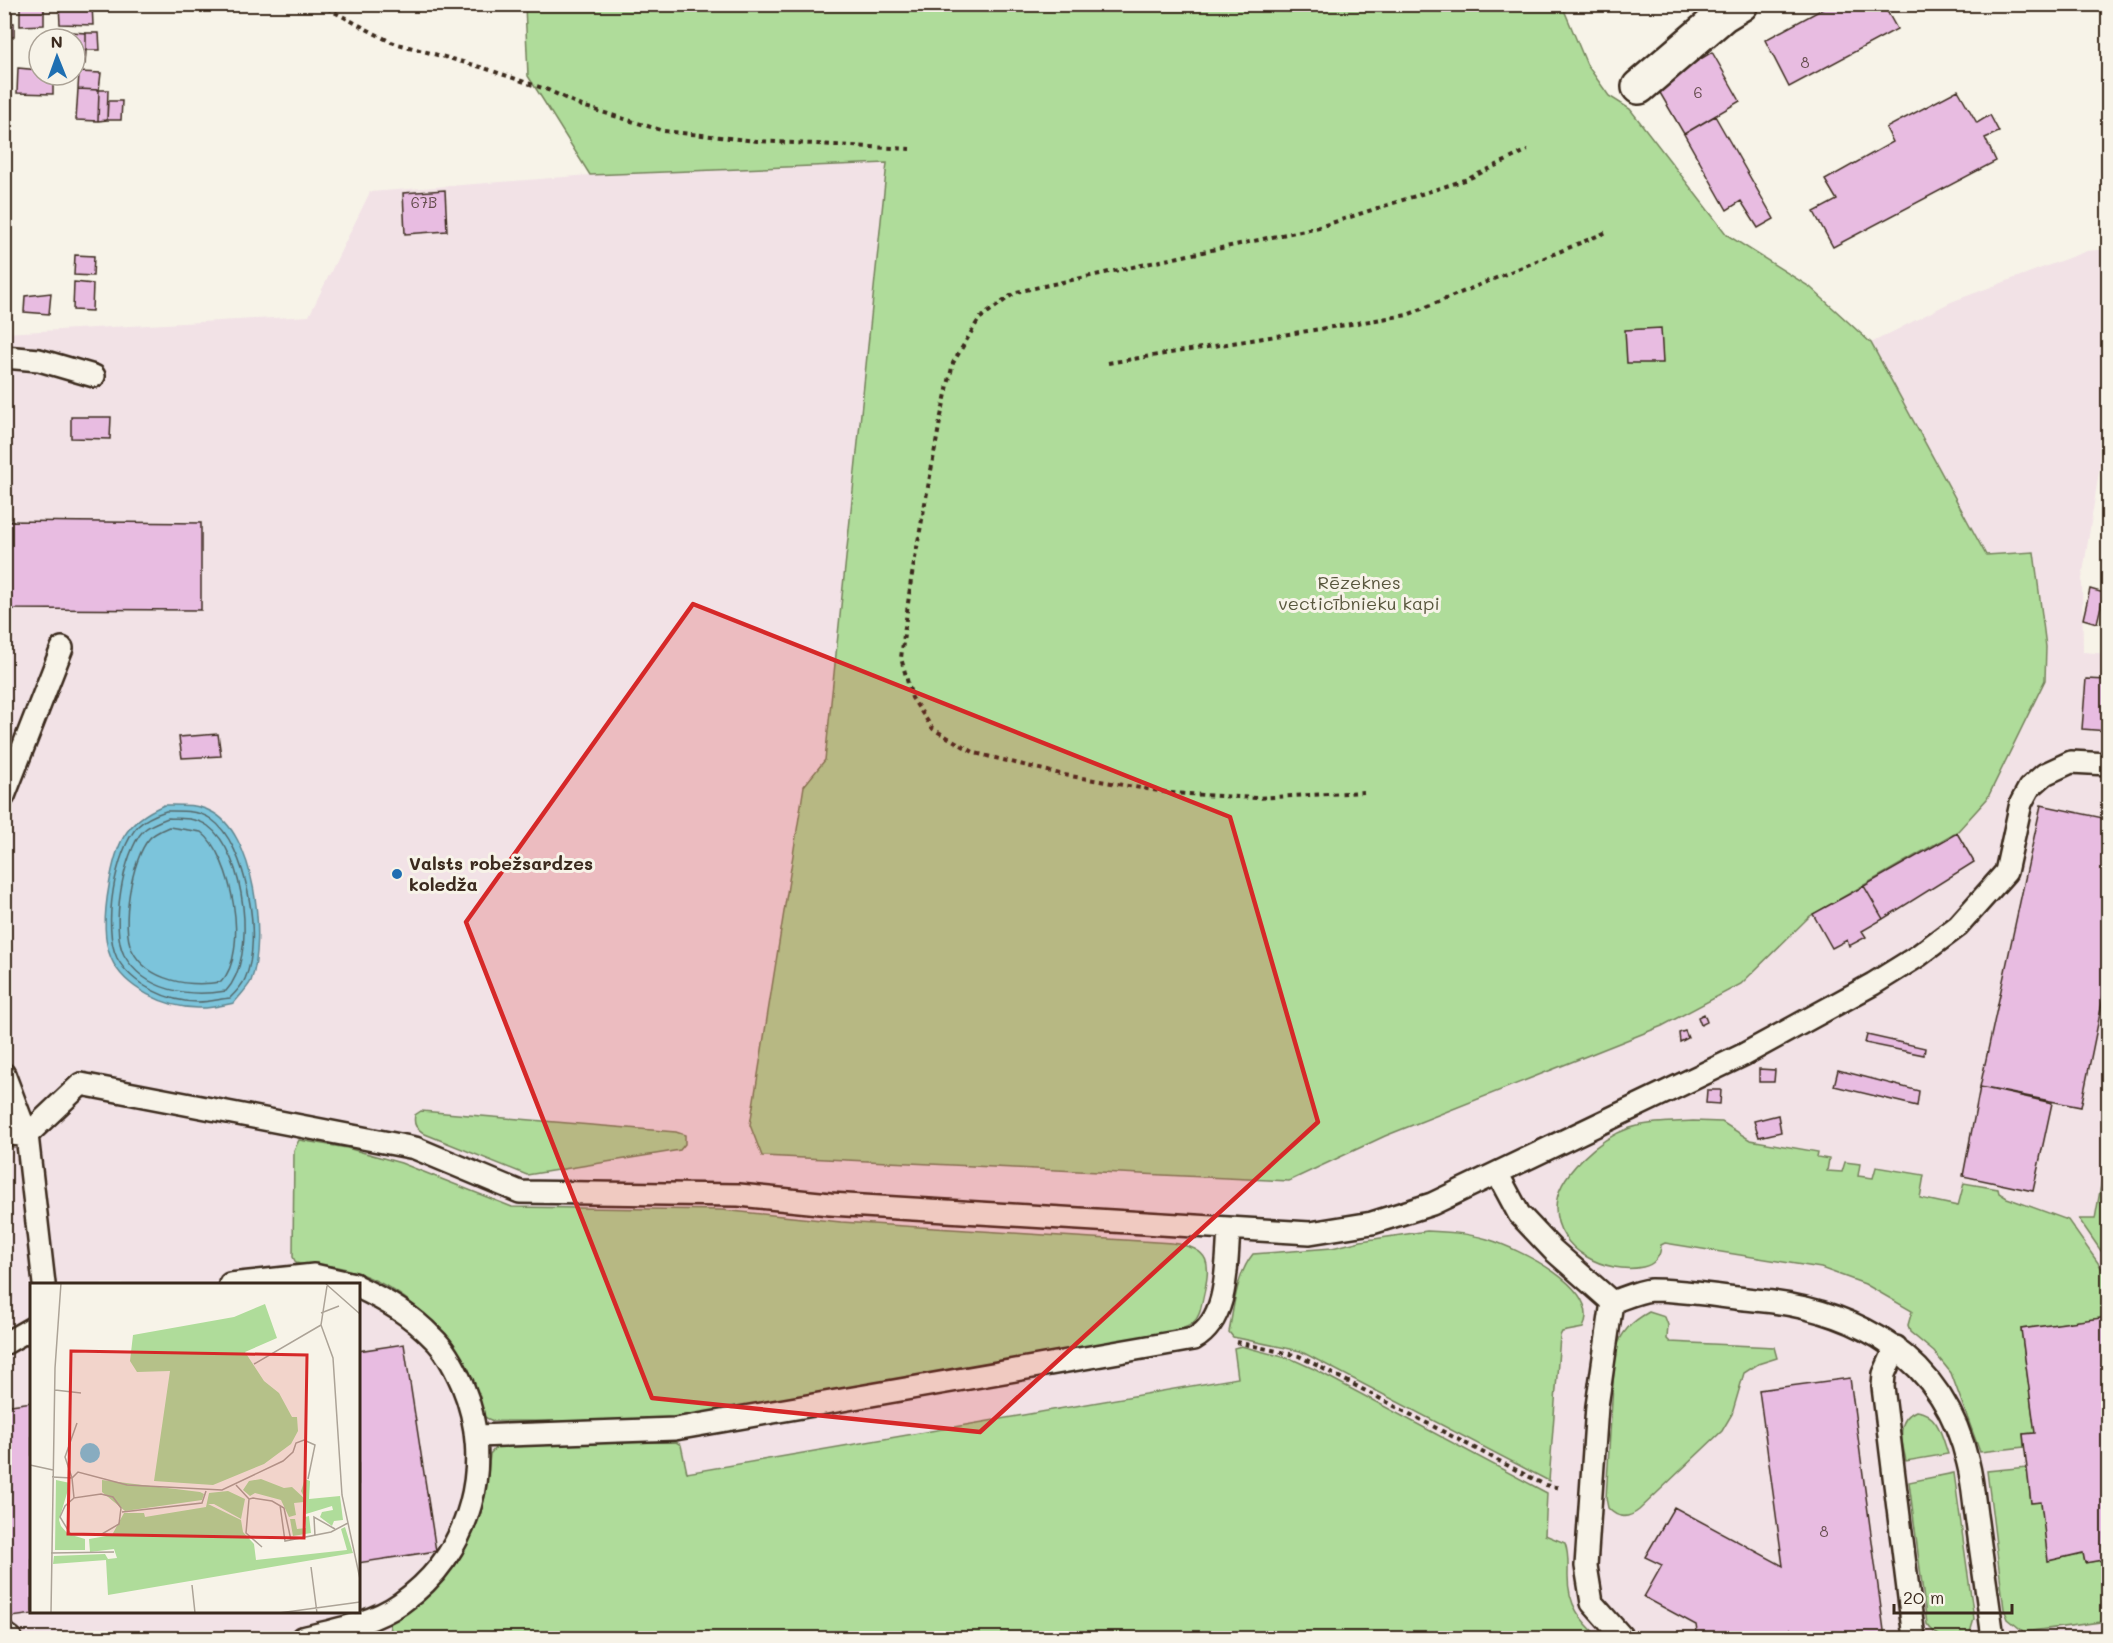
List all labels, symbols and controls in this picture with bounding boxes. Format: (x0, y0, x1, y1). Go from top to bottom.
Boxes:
north arrow (27, 27, 87, 87)
text: N (50, 31, 63, 52)
house number: 8 (1800, 52, 1810, 72)
house number: 6 (1693, 82, 1703, 102)
house number: 67B (411, 192, 437, 212)
park label: Rēzeknes vecticībnieku kapi (1278, 570, 1440, 615)
place label: Valsts robežsardzes koledža (409, 851, 593, 896)
marker: Valsts robežsardzes koledža (390, 867, 404, 881)
inset map (30, 1283, 360, 1613)
house number: 8 (1819, 1521, 1829, 1541)
scale bar (1894, 1577, 2012, 1615)
text: 20 m (1903, 1585, 1944, 1609)

